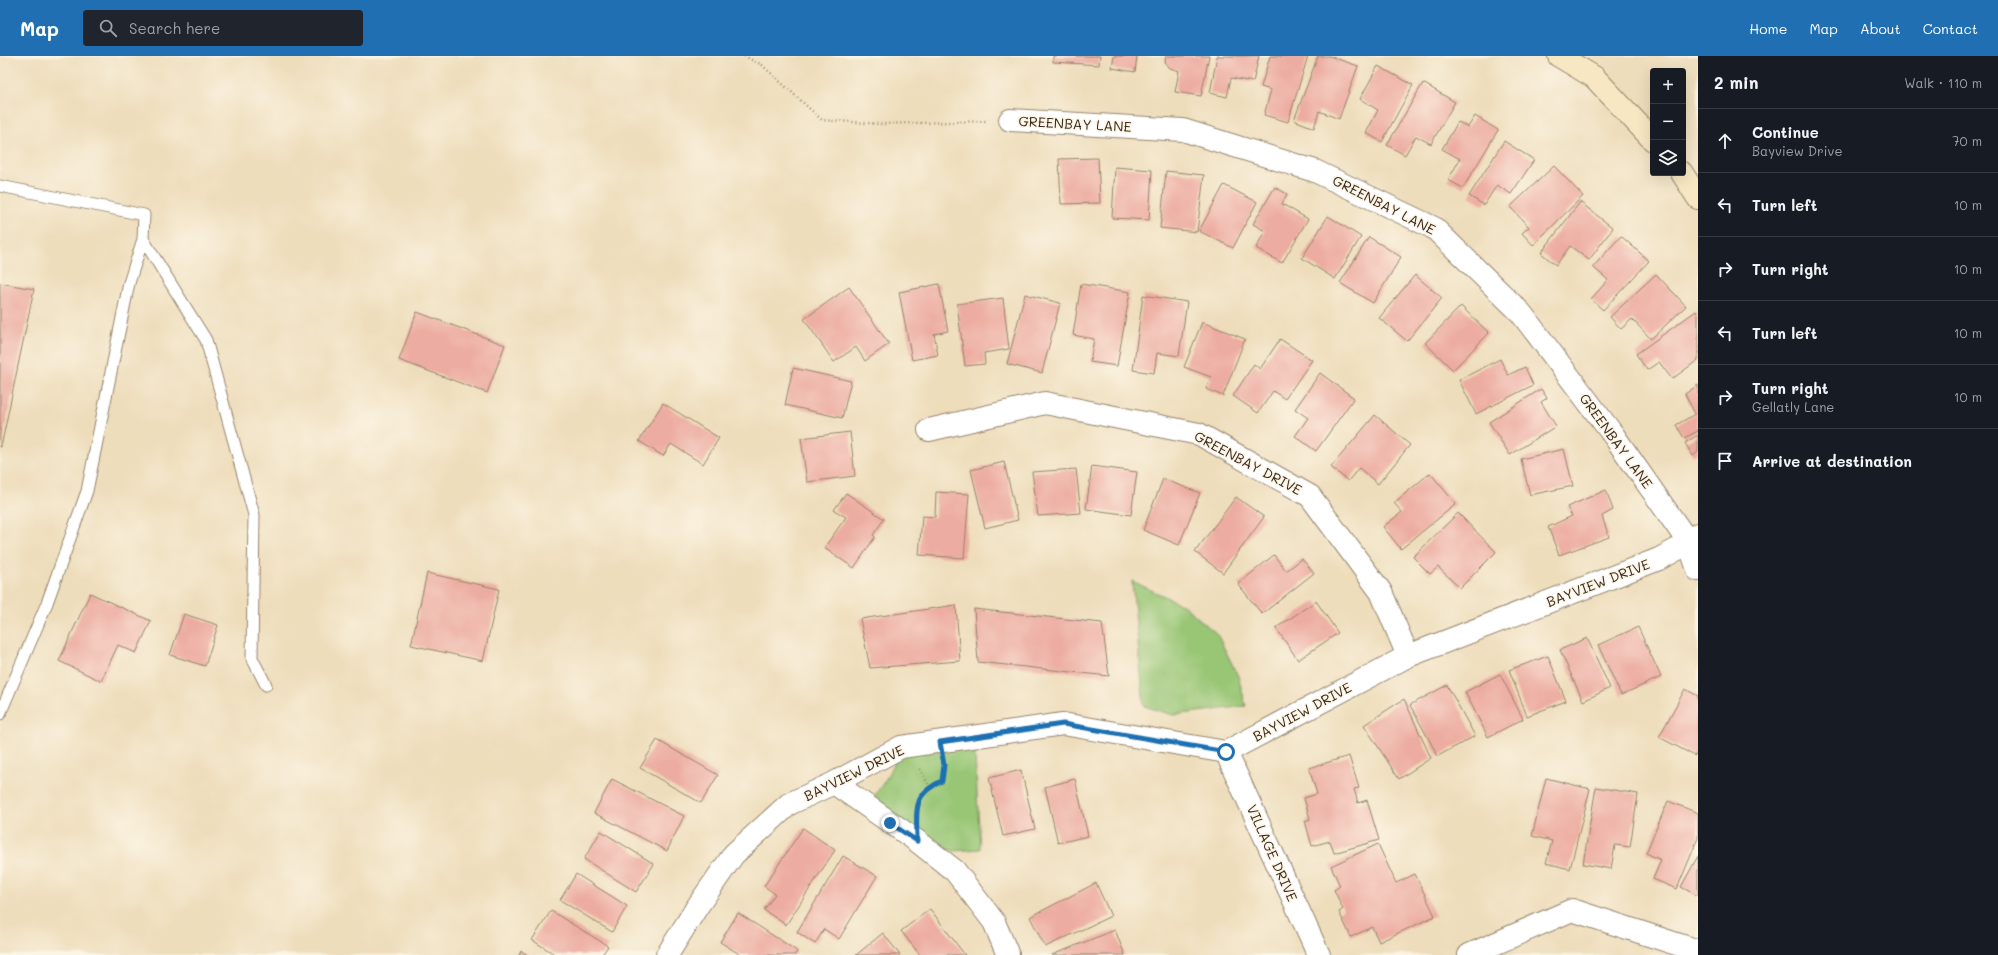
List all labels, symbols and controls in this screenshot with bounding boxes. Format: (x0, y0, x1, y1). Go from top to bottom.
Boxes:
search box (83, 10, 363, 46)
text: Map (20, 16, 59, 41)
icon: search (97, 17, 119, 39)
text: Search here (129, 18, 220, 38)
text: Home (1749, 19, 1787, 38)
text: Map (1809, 19, 1838, 38)
text: About (1860, 19, 1901, 38)
text: Contact (1923, 19, 1978, 38)
map controls (1650, 68, 1686, 176)
button: + (1650, 68, 1686, 104)
text: 2 min (1714, 71, 1759, 93)
text: Walk · 110 m (1904, 74, 1982, 91)
button: − (1650, 104, 1686, 140)
street label: GREENBAY LANE (1018, 111, 1132, 136)
text: Continue (1752, 122, 1819, 142)
icon: ahead (1714, 130, 1736, 152)
text: 70 m (1952, 132, 1982, 149)
button: layers (1650, 140, 1686, 176)
text: Bayview Drive (1752, 142, 1842, 159)
street label: GREENBAY LANE (1329, 170, 1439, 239)
icon: left (1714, 194, 1736, 216)
text: Turn left (1752, 195, 1817, 215)
text: 10 m (1954, 196, 1982, 213)
icon: right (1714, 258, 1736, 280)
text: Turn right (1752, 259, 1829, 279)
text: 10 m (1954, 260, 1982, 277)
icon: left (1714, 322, 1736, 344)
text: Turn left (1752, 323, 1817, 343)
text: 10 m (1954, 324, 1982, 341)
text: Turn right (1752, 378, 1829, 398)
icon: right (1714, 386, 1736, 408)
text: 10 m (1954, 388, 1982, 405)
street label: GREENBAY LANE (1575, 389, 1657, 492)
text: Gellatly Lane (1752, 398, 1834, 415)
street label: GREENBAY DRIVE (1191, 426, 1305, 499)
icon: arrive (1714, 450, 1736, 472)
text: Arrive at destination (1752, 451, 1912, 471)
street label: BAYVIEW DRIVE (1543, 554, 1652, 611)
street label: BAYVIEW DRIVE (1249, 678, 1354, 746)
street label: BAYVIEW DRIVE (801, 740, 907, 805)
route start (1217, 743, 1235, 761)
street label: VILLAGE DRIVE (1243, 801, 1302, 904)
route end (881, 814, 899, 832)

